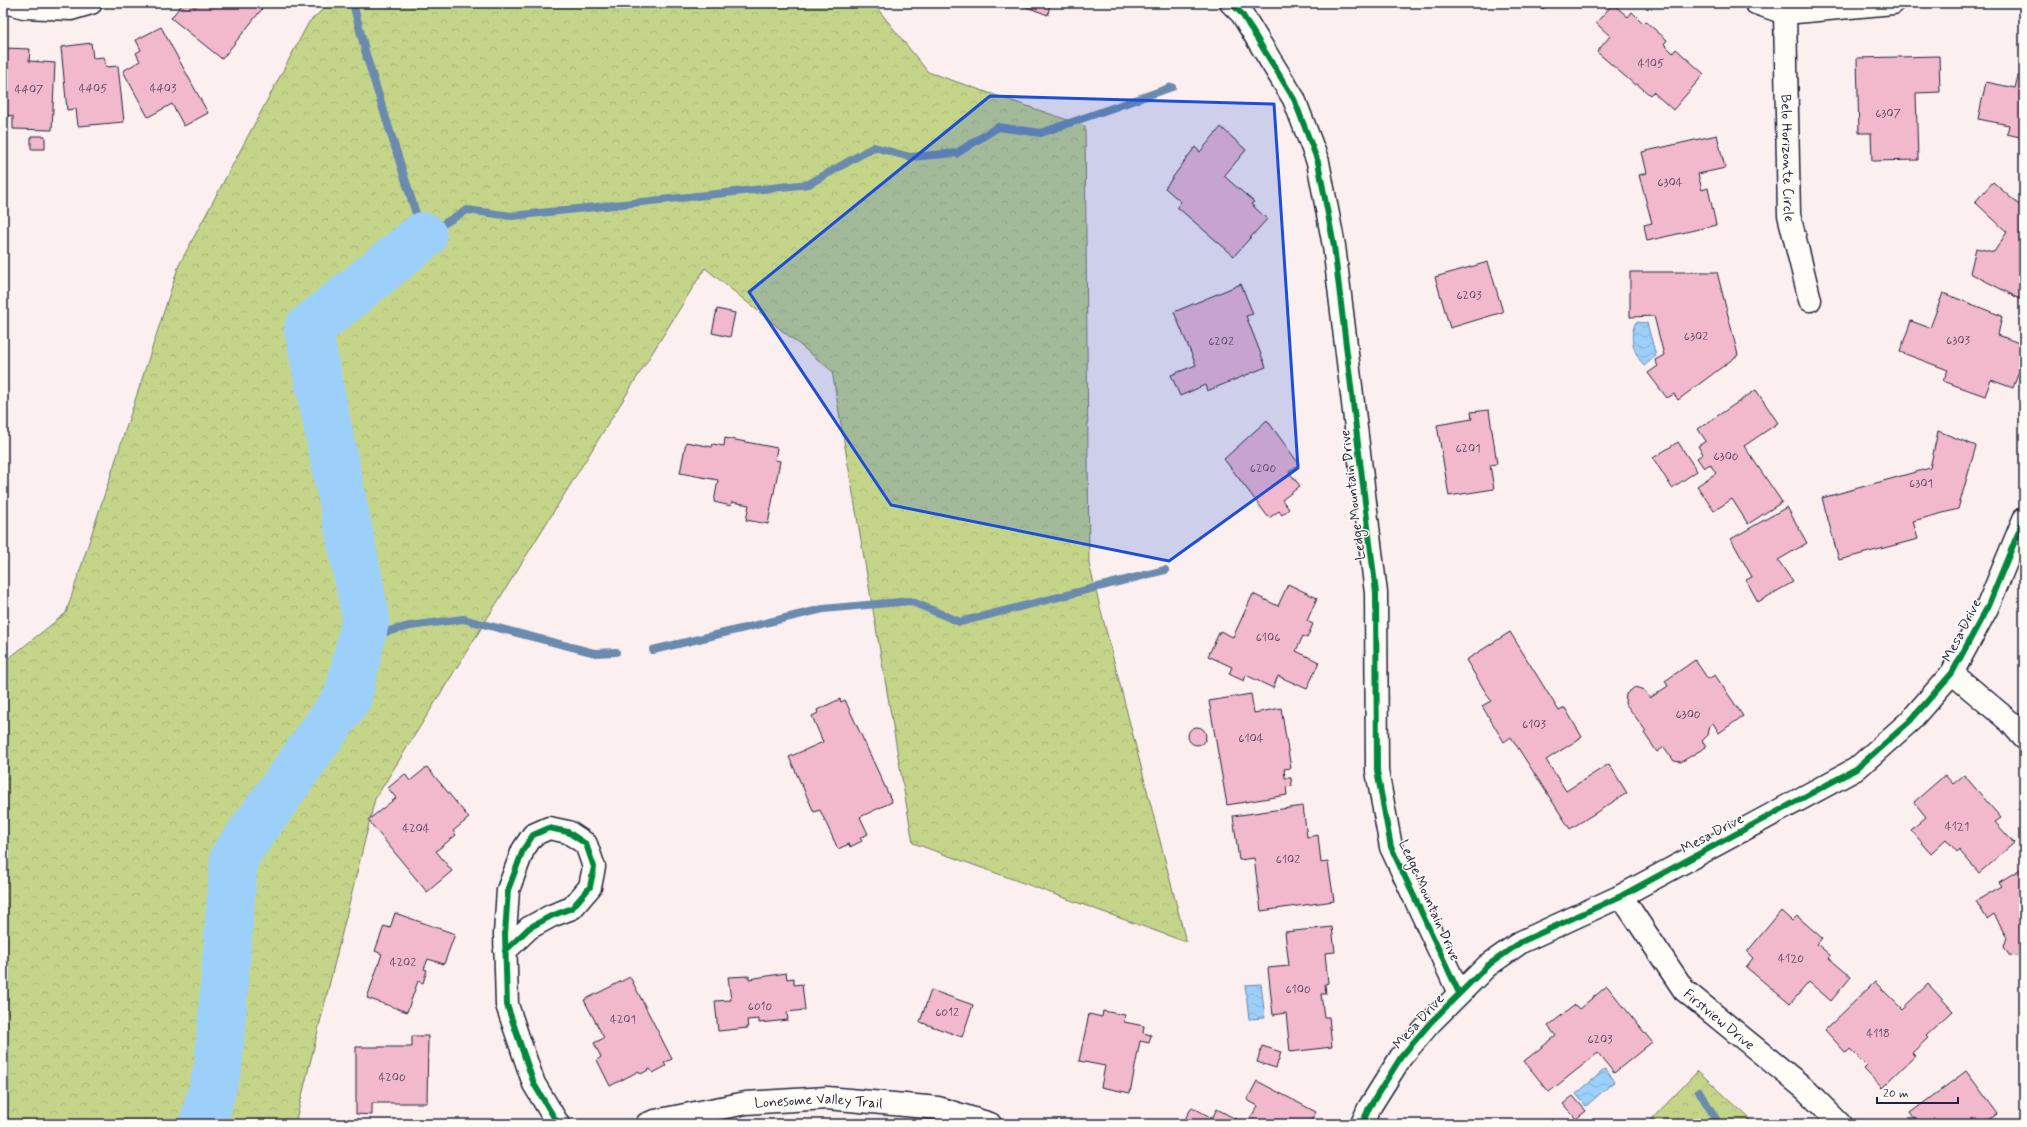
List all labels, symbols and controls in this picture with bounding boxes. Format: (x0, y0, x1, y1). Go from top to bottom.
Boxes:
house number: 4105 (1638, 56, 1664, 72)
house number: 4405 (79, 81, 107, 97)
house number: 4403 (150, 81, 177, 97)
house number: 4407 (15, 82, 43, 98)
street label: Belo Horizonte Circle (1777, 94, 1798, 224)
house number: 6307 (1875, 106, 1901, 122)
house number: 6304 (1657, 175, 1683, 191)
house number: 6203 (1456, 288, 1482, 304)
house number: 6302 (1684, 329, 1708, 345)
house number: 6303 (1946, 333, 1971, 349)
house number: 6202 (1208, 334, 1234, 350)
street label: Ledge Mountain Drive (1336, 429, 1371, 561)
house number: 6201 (1455, 441, 1481, 457)
house number: 6300 (1713, 449, 1739, 465)
house number: 6200 (1250, 461, 1276, 477)
house number: 6301 (1909, 476, 1933, 492)
street label: Mesa Drive (1938, 596, 1986, 665)
house number: 6106 (1256, 630, 1280, 646)
house number: 6300 (1675, 707, 1701, 723)
house number: 6103 (1522, 717, 1547, 733)
house number: 6104 (1238, 731, 1264, 747)
street label: Mesa Drive (1678, 810, 1747, 858)
house number: 4121 (1945, 819, 1969, 835)
house number: 4204 (402, 821, 430, 837)
street label: Ledge Mountain Drive (1393, 837, 1464, 964)
house number: 6102 (1276, 852, 1300, 868)
house number: 4120 (1778, 951, 1804, 967)
house number: 4202 (390, 955, 416, 971)
house number: 6100 (1285, 982, 1311, 998)
street label: Firstview Drive (1680, 985, 1758, 1054)
street label: Mesa Drive (1389, 990, 1448, 1053)
house number: 6010 (748, 999, 772, 1015)
house number: 6012 (935, 1005, 959, 1021)
house number: 4201 (610, 1012, 636, 1028)
house number: 4118 (1866, 1026, 1890, 1042)
house number: 6203 (1587, 1032, 1613, 1048)
house number: 4200 (378, 1070, 406, 1086)
scale bar (1877, 1079, 1958, 1105)
text: 20 m (1883, 1086, 1909, 1102)
street label: Lonesome Valley Trail (754, 1090, 883, 1113)

